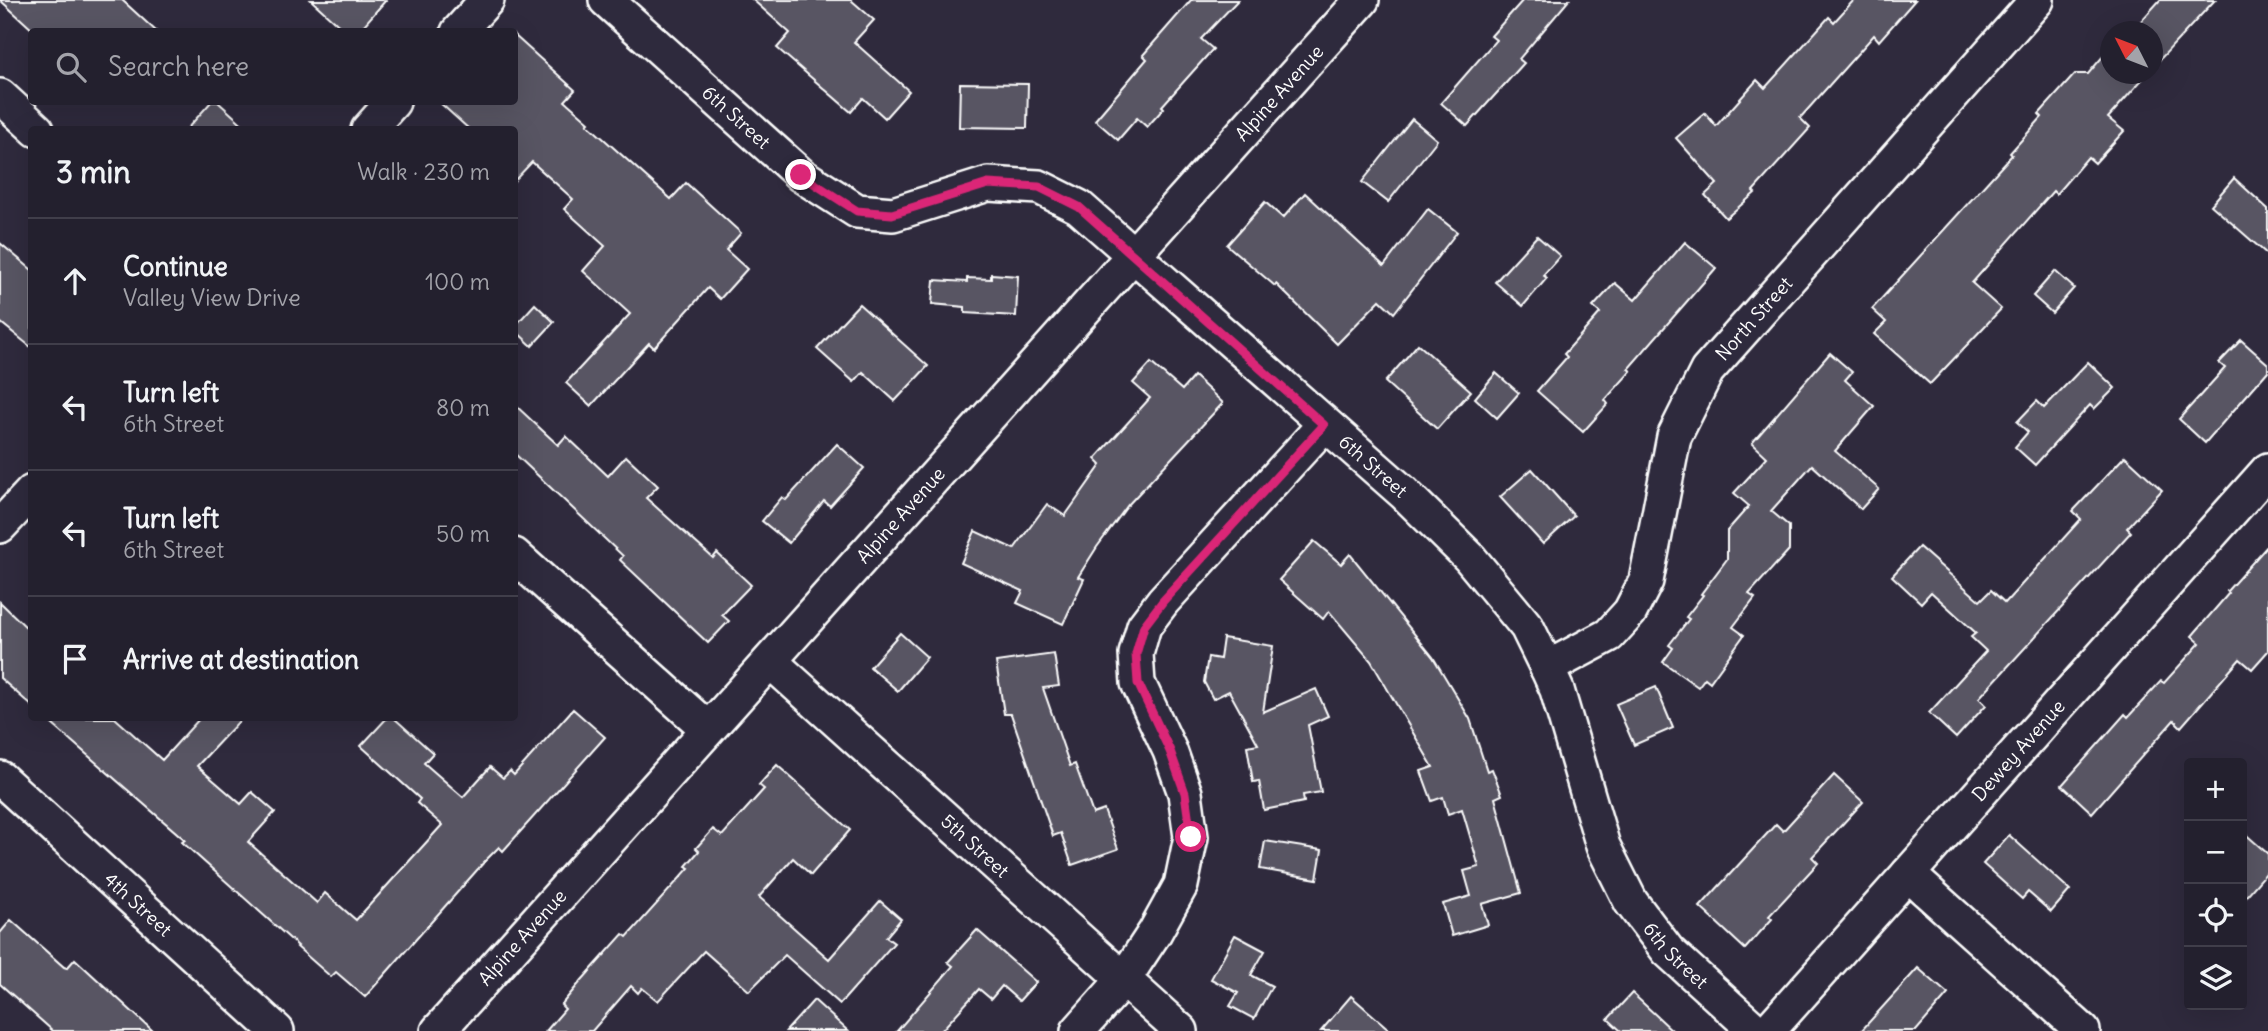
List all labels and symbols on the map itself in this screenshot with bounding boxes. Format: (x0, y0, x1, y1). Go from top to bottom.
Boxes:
north arrow (2100, 21, 2163, 84)
street label: Alpine Avenue (1230, 40, 1328, 146)
street label: 6th Street (697, 80, 775, 154)
route end (785, 159, 816, 190)
street label: North Street (1710, 272, 1797, 365)
street label: 6th Street (1334, 429, 1412, 503)
street label: Alpine Avenue (851, 462, 950, 568)
street label: Dewey Avenue (1967, 695, 2070, 806)
street label: 5th Street (936, 809, 1014, 883)
route start (1175, 821, 1206, 852)
street label: 4th Street (99, 867, 177, 941)
street label: Alpine Avenue (473, 884, 571, 990)
street label: 6th Street (1638, 917, 1713, 994)

